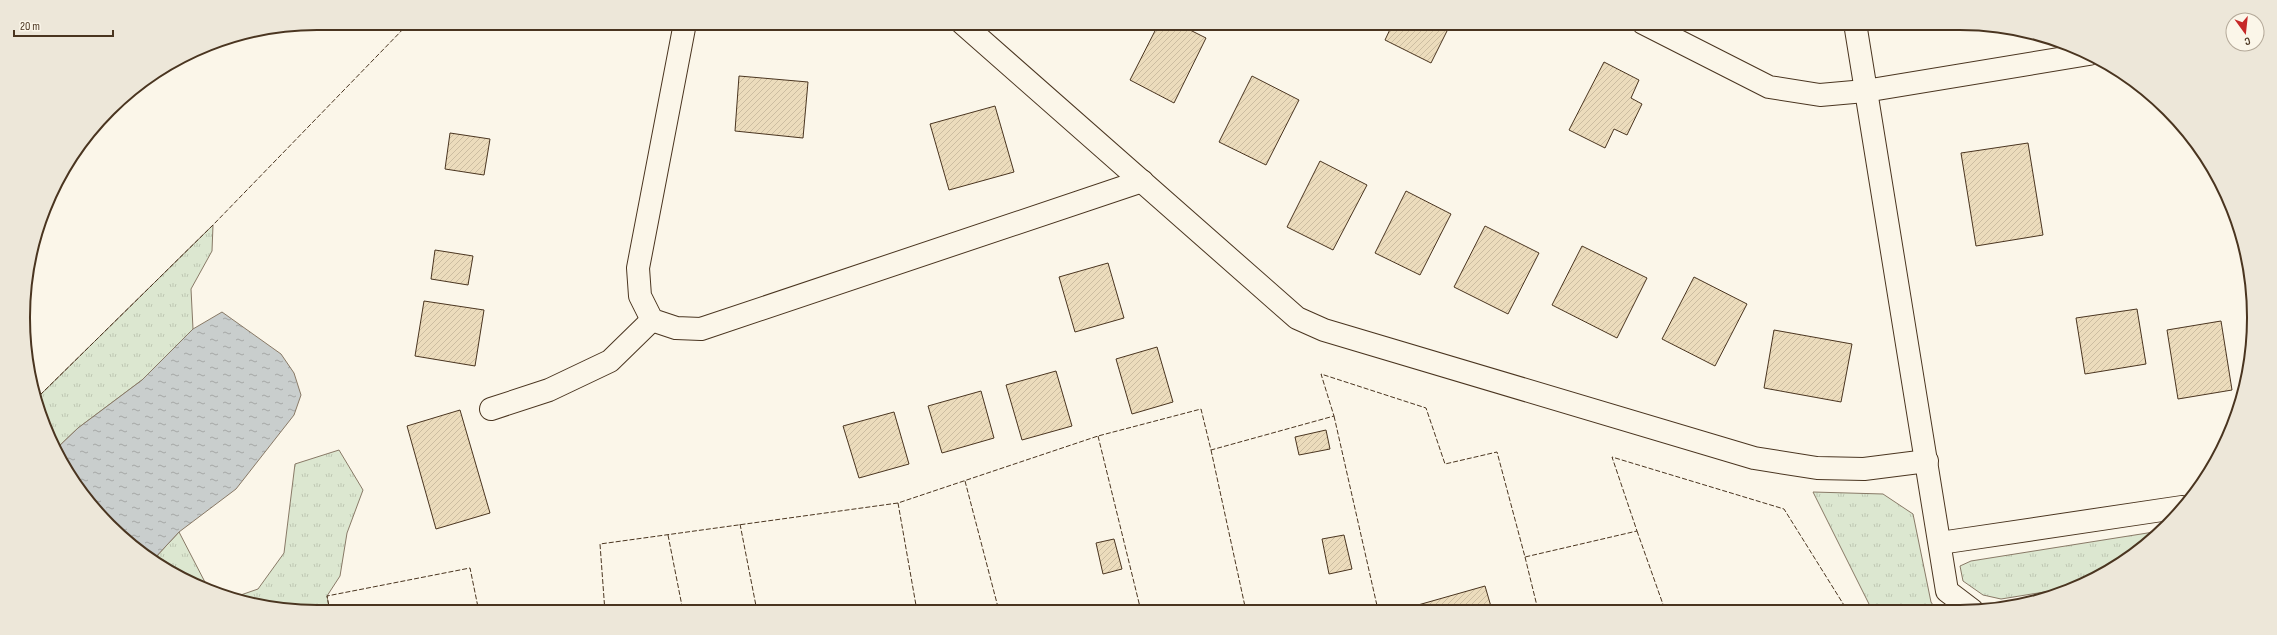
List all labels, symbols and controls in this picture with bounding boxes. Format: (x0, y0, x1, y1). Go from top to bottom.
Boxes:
scale bar (14, 12, 113, 38)
north arrow (2225, 12, 2265, 52)
text: 20 m (20, 19, 40, 34)
text: С (2243, 34, 2252, 48)

